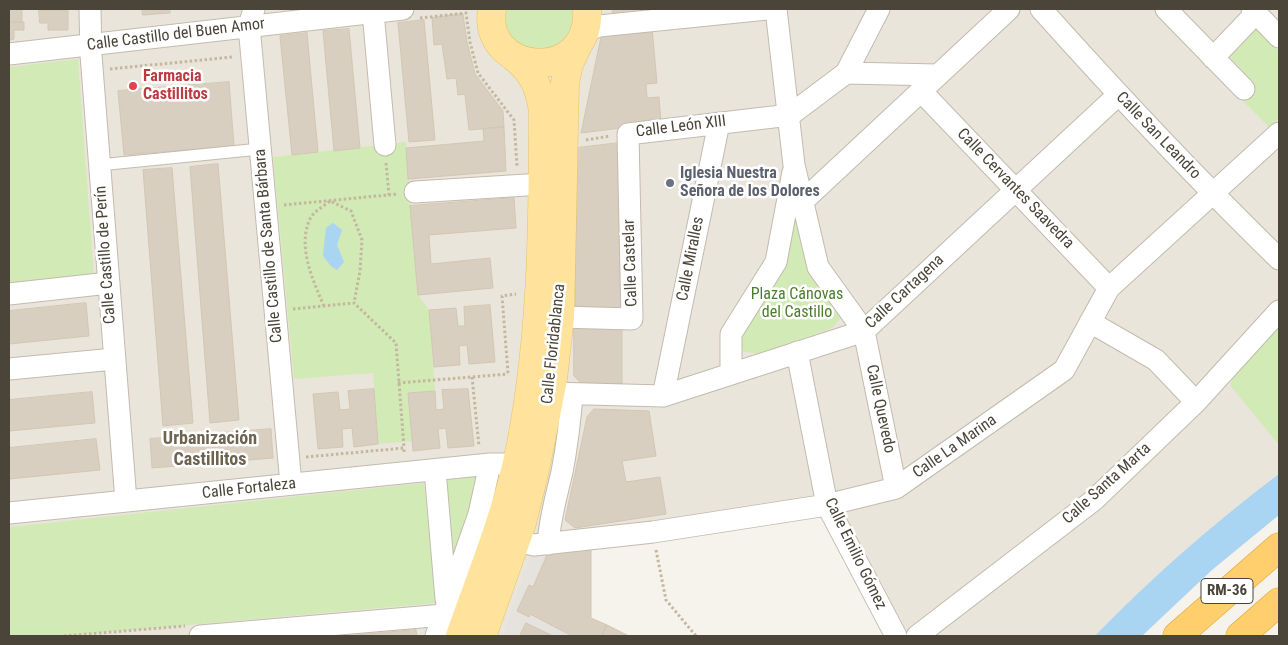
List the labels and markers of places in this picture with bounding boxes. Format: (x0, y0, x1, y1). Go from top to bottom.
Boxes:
place label: Farmacia Castillitos (143, 67, 208, 105)
marker: Farmacia Castillitos (127, 80, 139, 92)
place label: Iglesia Nuestra Señora de los Dolores (680, 164, 820, 202)
marker: Iglesia Nuestra Señora de los Dolores (664, 177, 676, 189)

